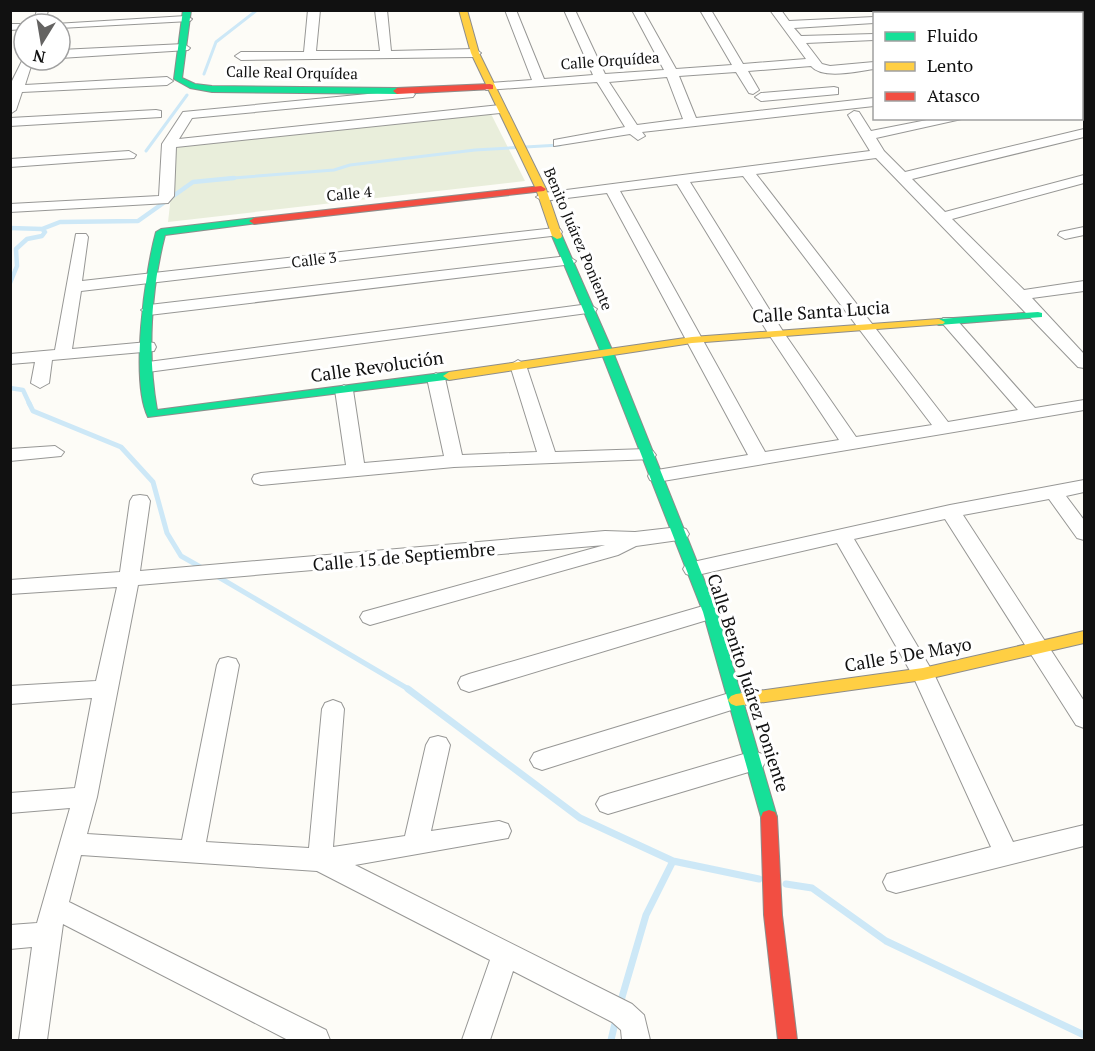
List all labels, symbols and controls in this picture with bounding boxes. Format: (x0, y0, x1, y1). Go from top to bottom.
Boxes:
north arrow (12, 12, 72, 72)
legend (873, 12, 1083, 120)
text: Fluido (927, 23, 978, 47)
text: N (31, 45, 47, 69)
street label: Calle Orquídea (560, 47, 660, 73)
text: Lento (927, 53, 973, 77)
street label: Calle Real Orquídea (226, 61, 358, 83)
text: Atasco (927, 83, 980, 107)
street label: Benito Juárez Poniente (540, 164, 618, 313)
street label: Calle 4 (325, 181, 373, 205)
street label: Calle 3 (290, 246, 338, 272)
street label: Calle Santa Lucia (751, 294, 890, 328)
street label: Calle Revolución (309, 345, 445, 387)
street label: Calle 15 de Septiembre (312, 536, 496, 576)
street label: Calle Benito Juárez Poniente (702, 570, 796, 795)
street label: Calle 5 De Mayo (842, 631, 973, 677)

